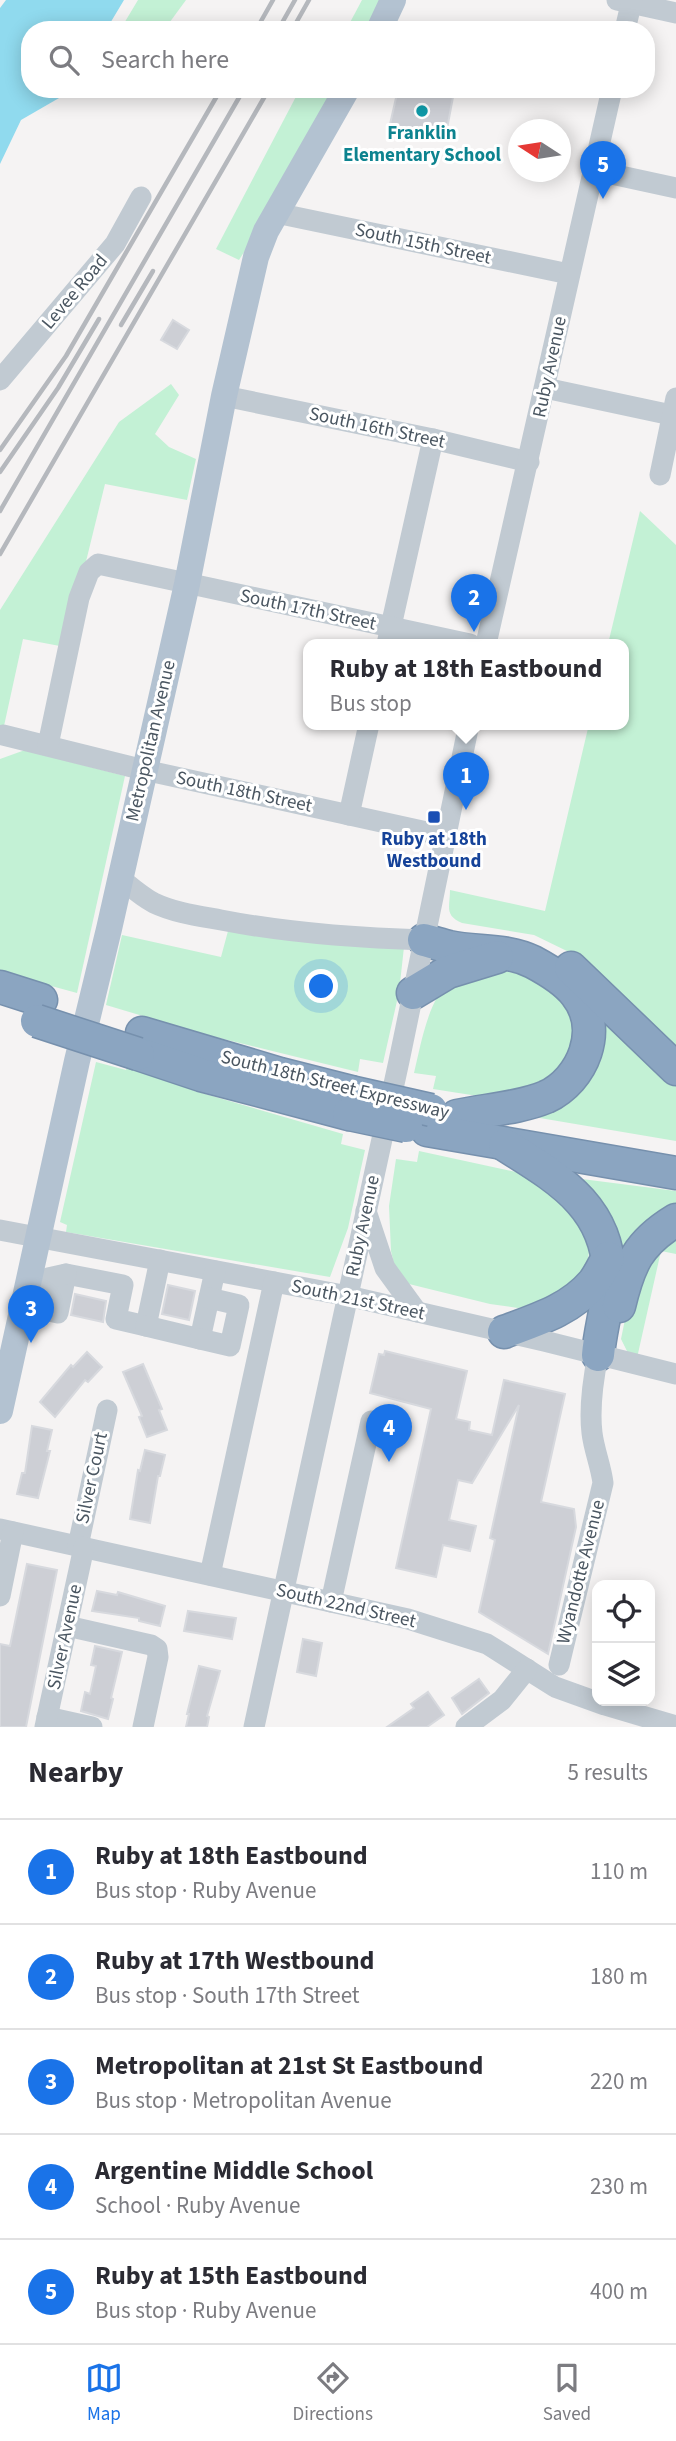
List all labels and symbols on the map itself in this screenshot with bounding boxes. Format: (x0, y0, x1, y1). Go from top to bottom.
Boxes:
marker: Franklin Elementary School (414, 103, 430, 119)
north arrow (508, 119, 571, 182)
place label: Franklin Elementary School (343, 120, 501, 169)
pin: 5 (580, 141, 626, 199)
street label: South 15th Street (353, 216, 494, 272)
street label: Levee Road (35, 249, 115, 335)
street label: Ruby Avenue (526, 314, 574, 420)
street label: South 16th Street (307, 400, 448, 456)
pin: 2 (451, 574, 497, 632)
street label: South 17th Street (238, 582, 379, 638)
street label: Metropolitan Avenue (119, 658, 183, 824)
pin: 1 (443, 752, 489, 810)
street label: South 18th Street (174, 764, 315, 820)
marker: Ruby at 18th Westbound (426, 809, 442, 825)
place label: Ruby at 18th Westbound (381, 826, 487, 875)
your location (304, 969, 338, 1003)
street label: South 18th Street Expressway (218, 1044, 452, 1126)
street label: Ruby Avenue (339, 1173, 387, 1279)
street label: South 21st Street (289, 1273, 428, 1327)
pin: 3 (8, 1285, 54, 1343)
pin: 4 (366, 1404, 412, 1462)
street label: Silver Court (69, 1429, 115, 1526)
street label: Wyandotte Avenue (550, 1497, 612, 1647)
street label: South 22nd Street (274, 1577, 419, 1635)
street label: Silver Avenue (41, 1582, 89, 1692)

